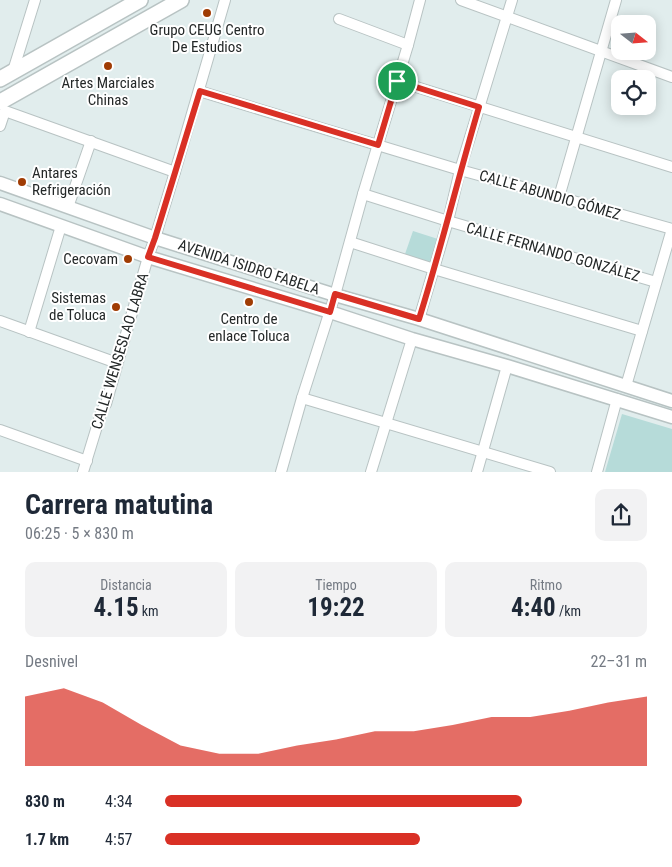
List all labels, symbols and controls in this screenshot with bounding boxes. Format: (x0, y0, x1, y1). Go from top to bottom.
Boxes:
marker: Grupo CEUG Centro De Estudios (201, 7, 213, 19)
north arrow (611, 15, 656, 60)
map controls (611, 15, 656, 115)
place label: Grupo CEUG Centro De Estudios (150, 21, 264, 56)
marker: Artes Marciales Chinas (102, 60, 114, 72)
pin (376, 60, 418, 102)
icon: arrive (383, 67, 411, 95)
button: locate (611, 70, 656, 115)
place label: Artes Marciales Chinas (61, 74, 155, 109)
place label: Antares Refrigeración (32, 164, 111, 199)
street label: CALLE ABUNDIO GÓMEZ (477, 166, 623, 224)
marker: Antares Refrigeración (16, 176, 28, 188)
street label: CALLE FERNANDO GONZÁLEZ (464, 219, 642, 285)
street label: AVENIDA ISIDRO FABELA (176, 236, 322, 299)
place label: Cecovam (63, 250, 118, 268)
marker: Cecovam (122, 253, 134, 265)
street label: CALLE WENSESLAO LABRA (88, 270, 152, 431)
place label: Sistemas de Toluca (49, 289, 106, 324)
marker: Centro de enlace Toluca (243, 296, 255, 308)
marker: Sistemas de Toluca (110, 301, 122, 313)
place label: Centro de enlace Toluca (208, 310, 290, 345)
text: Carrera matutina (25, 488, 213, 521)
button: share (595, 489, 647, 541)
text: 06:25 · 5 × 830 m (25, 524, 134, 543)
text: Distancia (100, 577, 152, 593)
text: Tiempo (315, 577, 357, 593)
text: Ritmo (530, 577, 562, 593)
text: 4.15 (93, 593, 139, 622)
text: 19:22 (307, 593, 365, 622)
text: 4:40 (511, 593, 556, 622)
text: km (139, 603, 159, 619)
text: /km (556, 603, 581, 619)
text: Desnivel (25, 652, 78, 671)
text: 22–31 m (591, 652, 647, 671)
text: 830 m (25, 792, 65, 811)
text: 4:34 (105, 792, 132, 811)
text: 1.7 km (25, 830, 69, 849)
text: 4:57 (105, 830, 132, 849)

